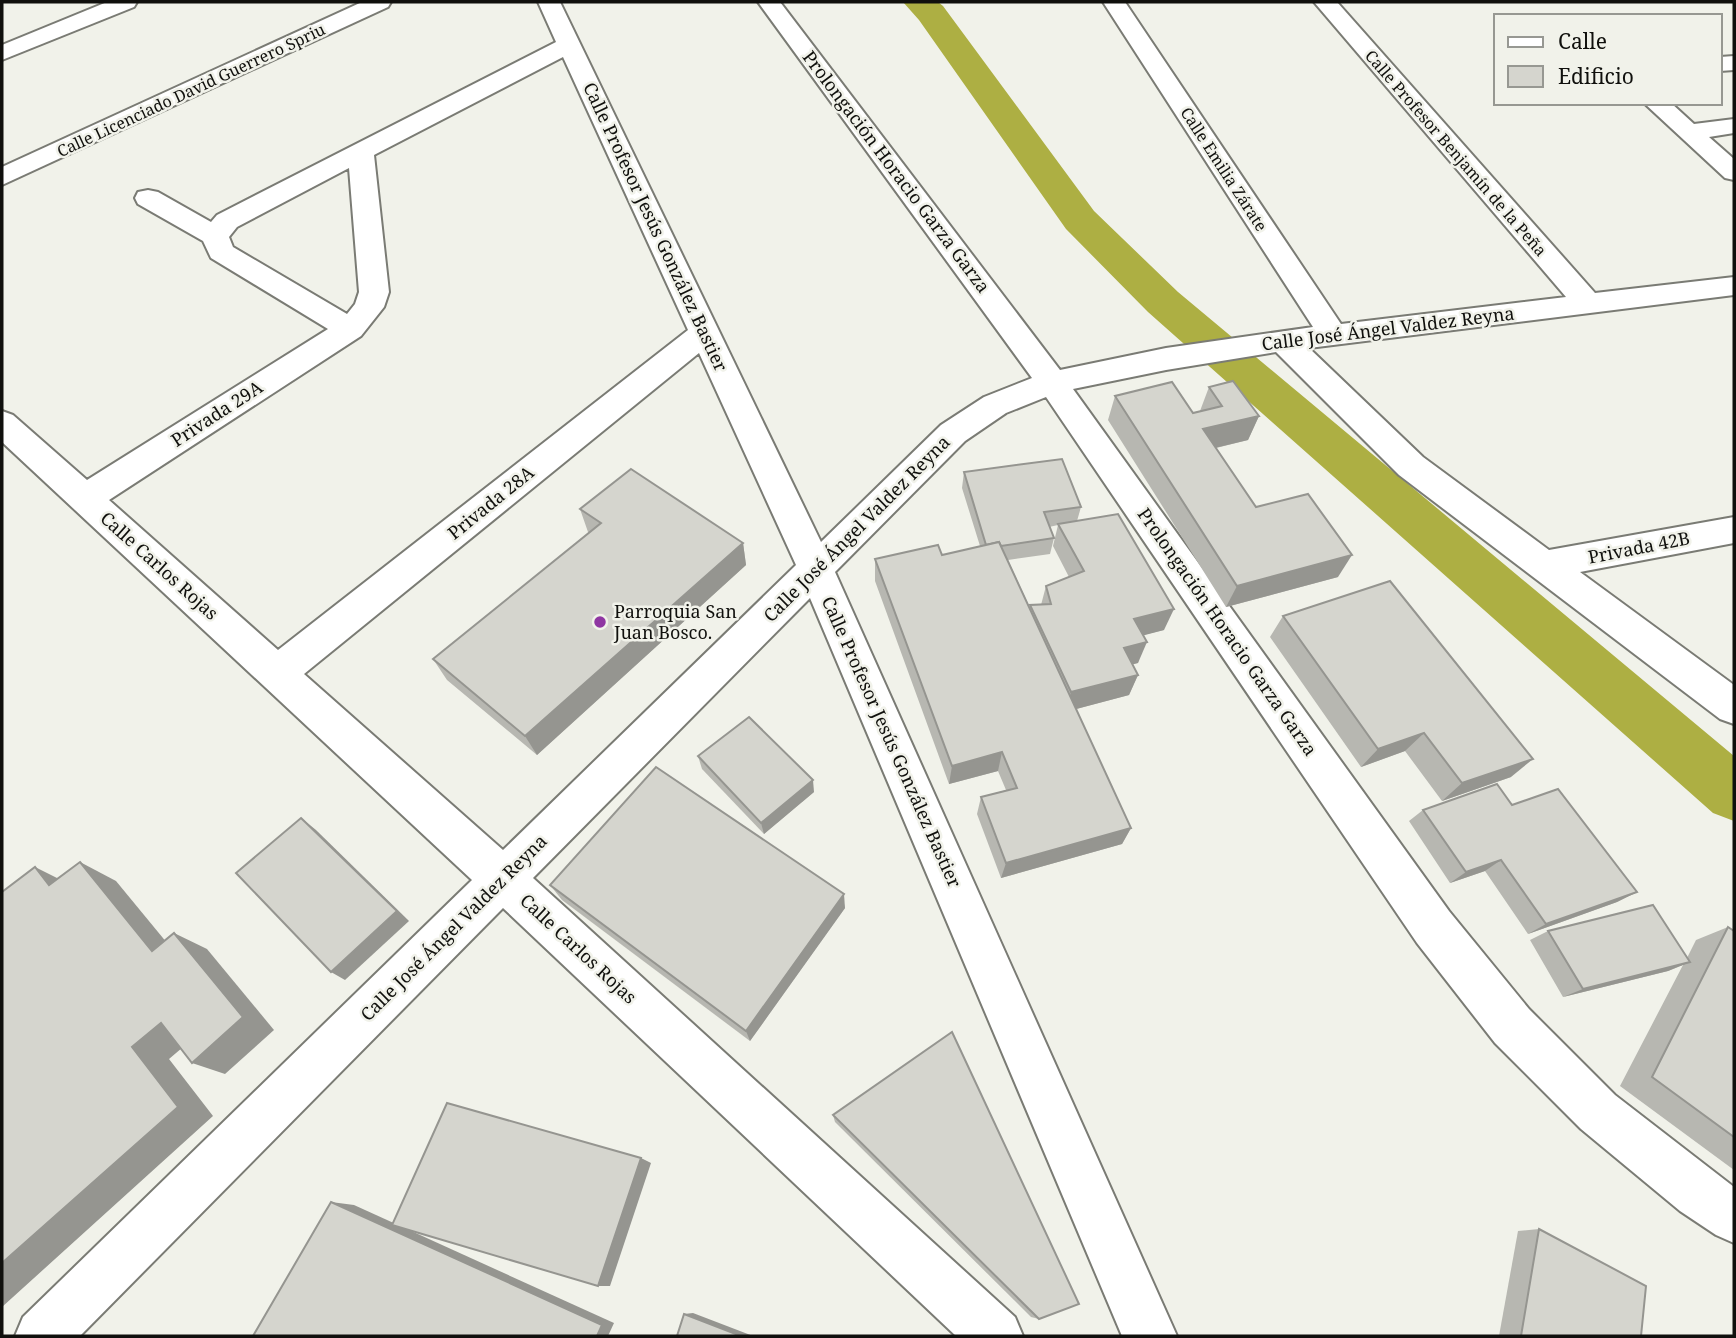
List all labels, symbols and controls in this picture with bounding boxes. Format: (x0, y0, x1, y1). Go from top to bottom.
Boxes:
legend (1494, 14, 1722, 105)
street label: Calle Licenciado David Guerrero Spriu (53, 18, 329, 162)
text: Calle (1558, 27, 1607, 55)
street label: Prolongación Horacio Garza Garza (798, 45, 996, 297)
street label: Calle Profesor Benjamín de la Peña (1360, 45, 1552, 261)
text: Edificio (1558, 62, 1634, 90)
street label: Calle Profesor Jesús González Bastier (578, 78, 734, 375)
street label: Calle Emilia Zárate (1176, 103, 1272, 235)
street label: Calle José Ángel Valdez Reyna (1260, 301, 1516, 355)
street label: Privada 29A (166, 375, 267, 452)
street label: Calle José Ángel Valdez Reyna (758, 430, 955, 627)
street label: Privada 28A (442, 460, 539, 544)
street label: Prolongación Horacio Garza Garza (1133, 503, 1323, 760)
street label: Calle Carlos Rojas (96, 506, 224, 625)
street label: Privada 42B (1586, 525, 1692, 569)
street label: Calle Profesor Jesús González Bastier (817, 592, 967, 891)
place label: Parroquia San Juan Bosco. (613, 599, 737, 644)
marker: Parroquia San Juan Bosco. (592, 614, 608, 630)
street label: Calle José Ángel Valdez Reyna (355, 829, 552, 1026)
street label: Calle Carlos Rojas (515, 888, 642, 1009)

